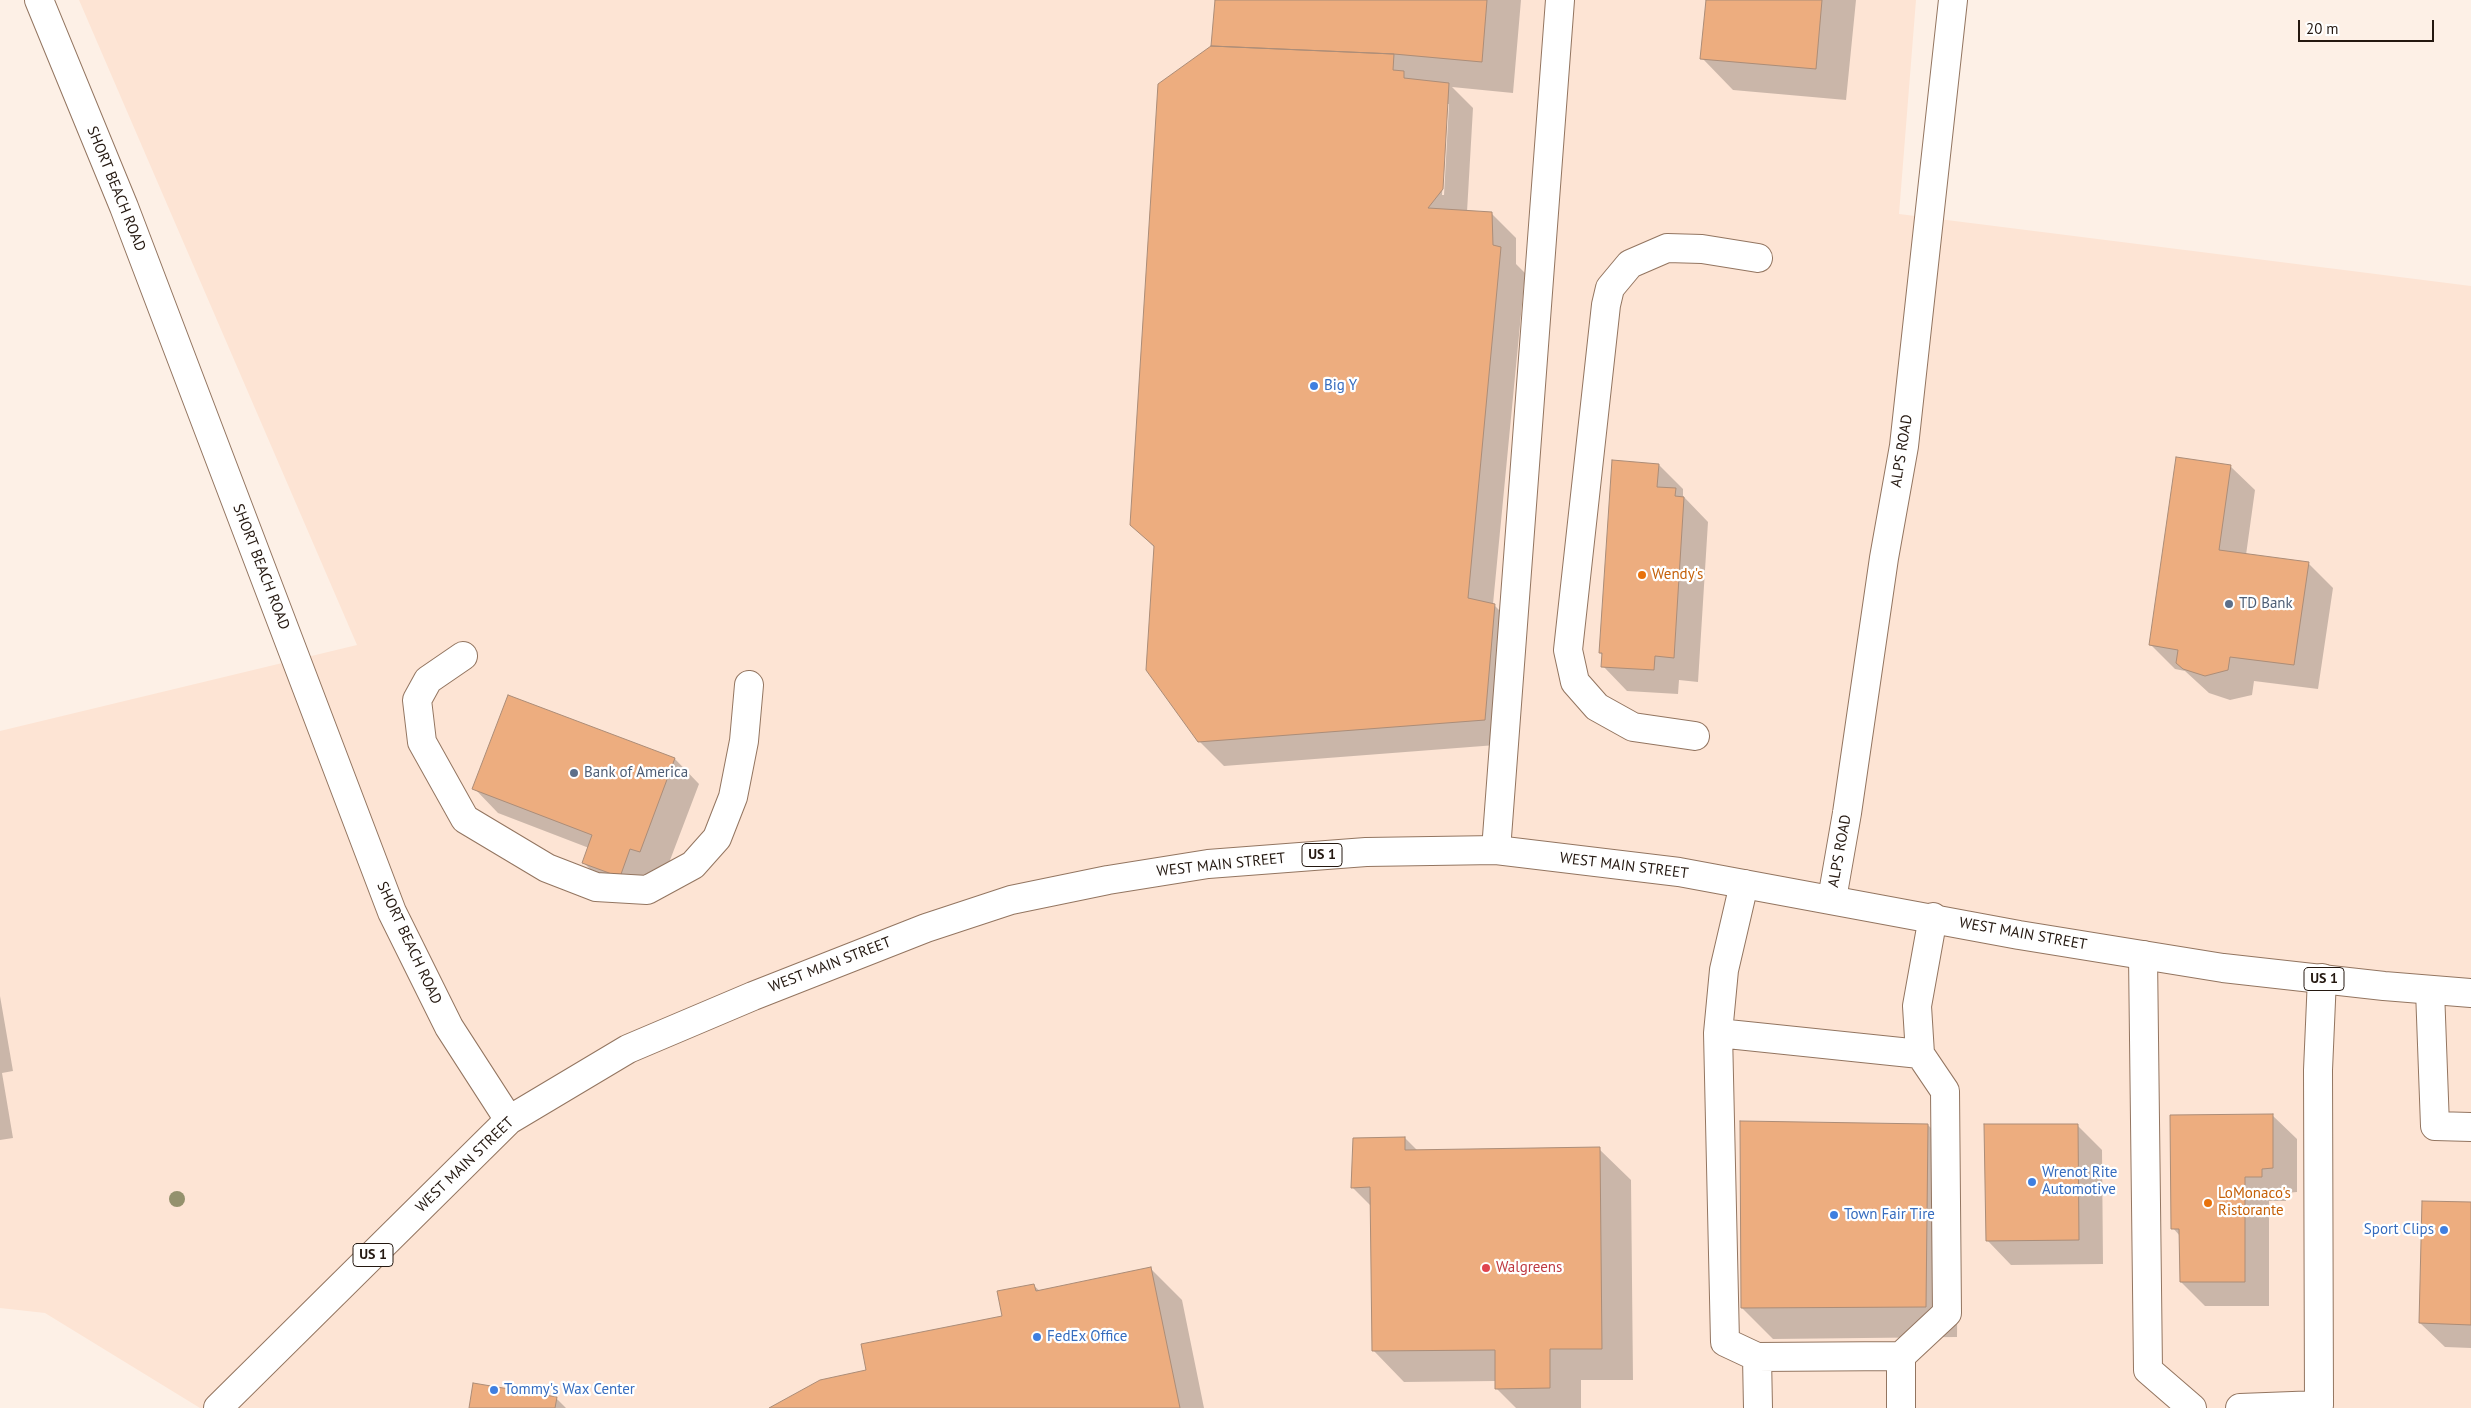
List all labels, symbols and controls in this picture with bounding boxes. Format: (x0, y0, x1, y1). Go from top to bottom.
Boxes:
scale bar (2301, 10, 2437, 42)
text: 20 m (2306, 19, 2339, 38)
street label: SHORT BEACH ROAD (83, 124, 149, 254)
place label: Big Y (1324, 377, 1357, 395)
marker: Big Y (1308, 380, 1320, 392)
street label: ALPS ROAD (1887, 413, 1917, 489)
street label: SHORT BEACH ROAD (229, 502, 293, 632)
place label: Wendy's (1652, 566, 1703, 584)
marker: Wendy's (1636, 569, 1648, 581)
place label: TD Bank (2239, 595, 2293, 613)
marker: TD Bank (2223, 598, 2235, 610)
place label: Bank of America (584, 764, 688, 782)
marker: Bank of America (568, 767, 580, 779)
street label: ALPS ROAD (1825, 813, 1855, 889)
road number: US 1 (1302, 844, 1342, 866)
street label: WEST MAIN STREET (1156, 849, 1286, 881)
street label: WEST MAIN STREET (1559, 849, 1689, 883)
street label: SHORT BEACH ROAD (373, 879, 445, 1007)
street label: WEST MAIN STREET (1958, 914, 2088, 954)
street label: WEST MAIN STREET (766, 933, 894, 997)
road number: US 1 (2304, 968, 2344, 991)
street label: WEST MAIN STREET (412, 1114, 518, 1216)
place label: Wrenot Rite Automotive (2042, 1164, 2117, 1199)
marker: Wrenot Rite Automotive (2026, 1176, 2038, 1188)
place label: LoMonaco's Ristorante (2218, 1185, 2291, 1220)
marker: LoMonaco's Ristorante (2202, 1197, 2214, 1209)
place label: Town Fair Tire (1844, 1206, 1935, 1224)
marker: Town Fair Tire (1828, 1209, 1840, 1221)
place label: Sport Clips (2364, 1221, 2434, 1239)
marker: Sport Clips (2438, 1224, 2450, 1236)
road number: US 1 (353, 1244, 393, 1266)
place label: Walgreens (1496, 1259, 1562, 1277)
marker: Walgreens (1480, 1262, 1492, 1274)
place label: FedEx Office (1047, 1328, 1127, 1346)
marker: FedEx Office (1031, 1331, 1043, 1343)
place label: Tommy's Wax Center (504, 1381, 635, 1399)
marker: Tommy's Wax Center (488, 1384, 500, 1396)

